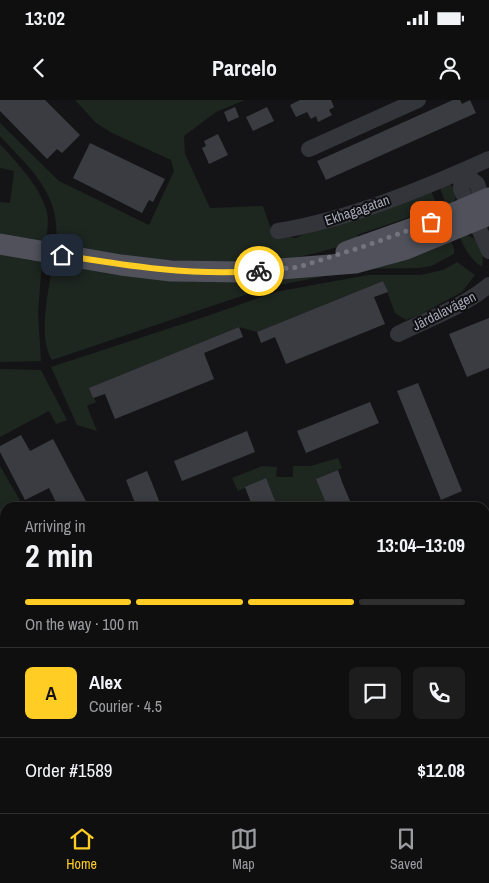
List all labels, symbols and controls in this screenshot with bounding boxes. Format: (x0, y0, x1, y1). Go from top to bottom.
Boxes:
text: 13:02 (25, 5, 65, 31)
text: Parcelo (212, 53, 277, 83)
icon: back (25, 54, 53, 82)
icon: person (436, 54, 464, 82)
street label: Ekhagagatan (322, 190, 392, 230)
pin (410, 201, 452, 243)
icon: bag (417, 208, 445, 236)
pin (41, 234, 83, 276)
icon: home (48, 241, 76, 269)
courier (234, 246, 284, 296)
icon: bike (245, 257, 273, 285)
street label: Järdalavägen (409, 287, 479, 335)
text: Arriving in (25, 515, 86, 537)
text: 13:04–13:09 (377, 532, 465, 558)
text: 2 min (25, 534, 94, 577)
text: On the way · 100 m (25, 613, 139, 635)
button: chat (349, 667, 401, 719)
button: phone (413, 667, 465, 719)
text: Alex (89, 669, 122, 695)
text: A (45, 680, 57, 706)
text: Courier · 4.5 (89, 695, 162, 717)
text: Order #1589 (25, 757, 112, 783)
text: $12.08 (417, 757, 465, 783)
tab: Home (66, 825, 97, 873)
tab: Map (230, 825, 258, 873)
tab: Saved (390, 825, 423, 873)

